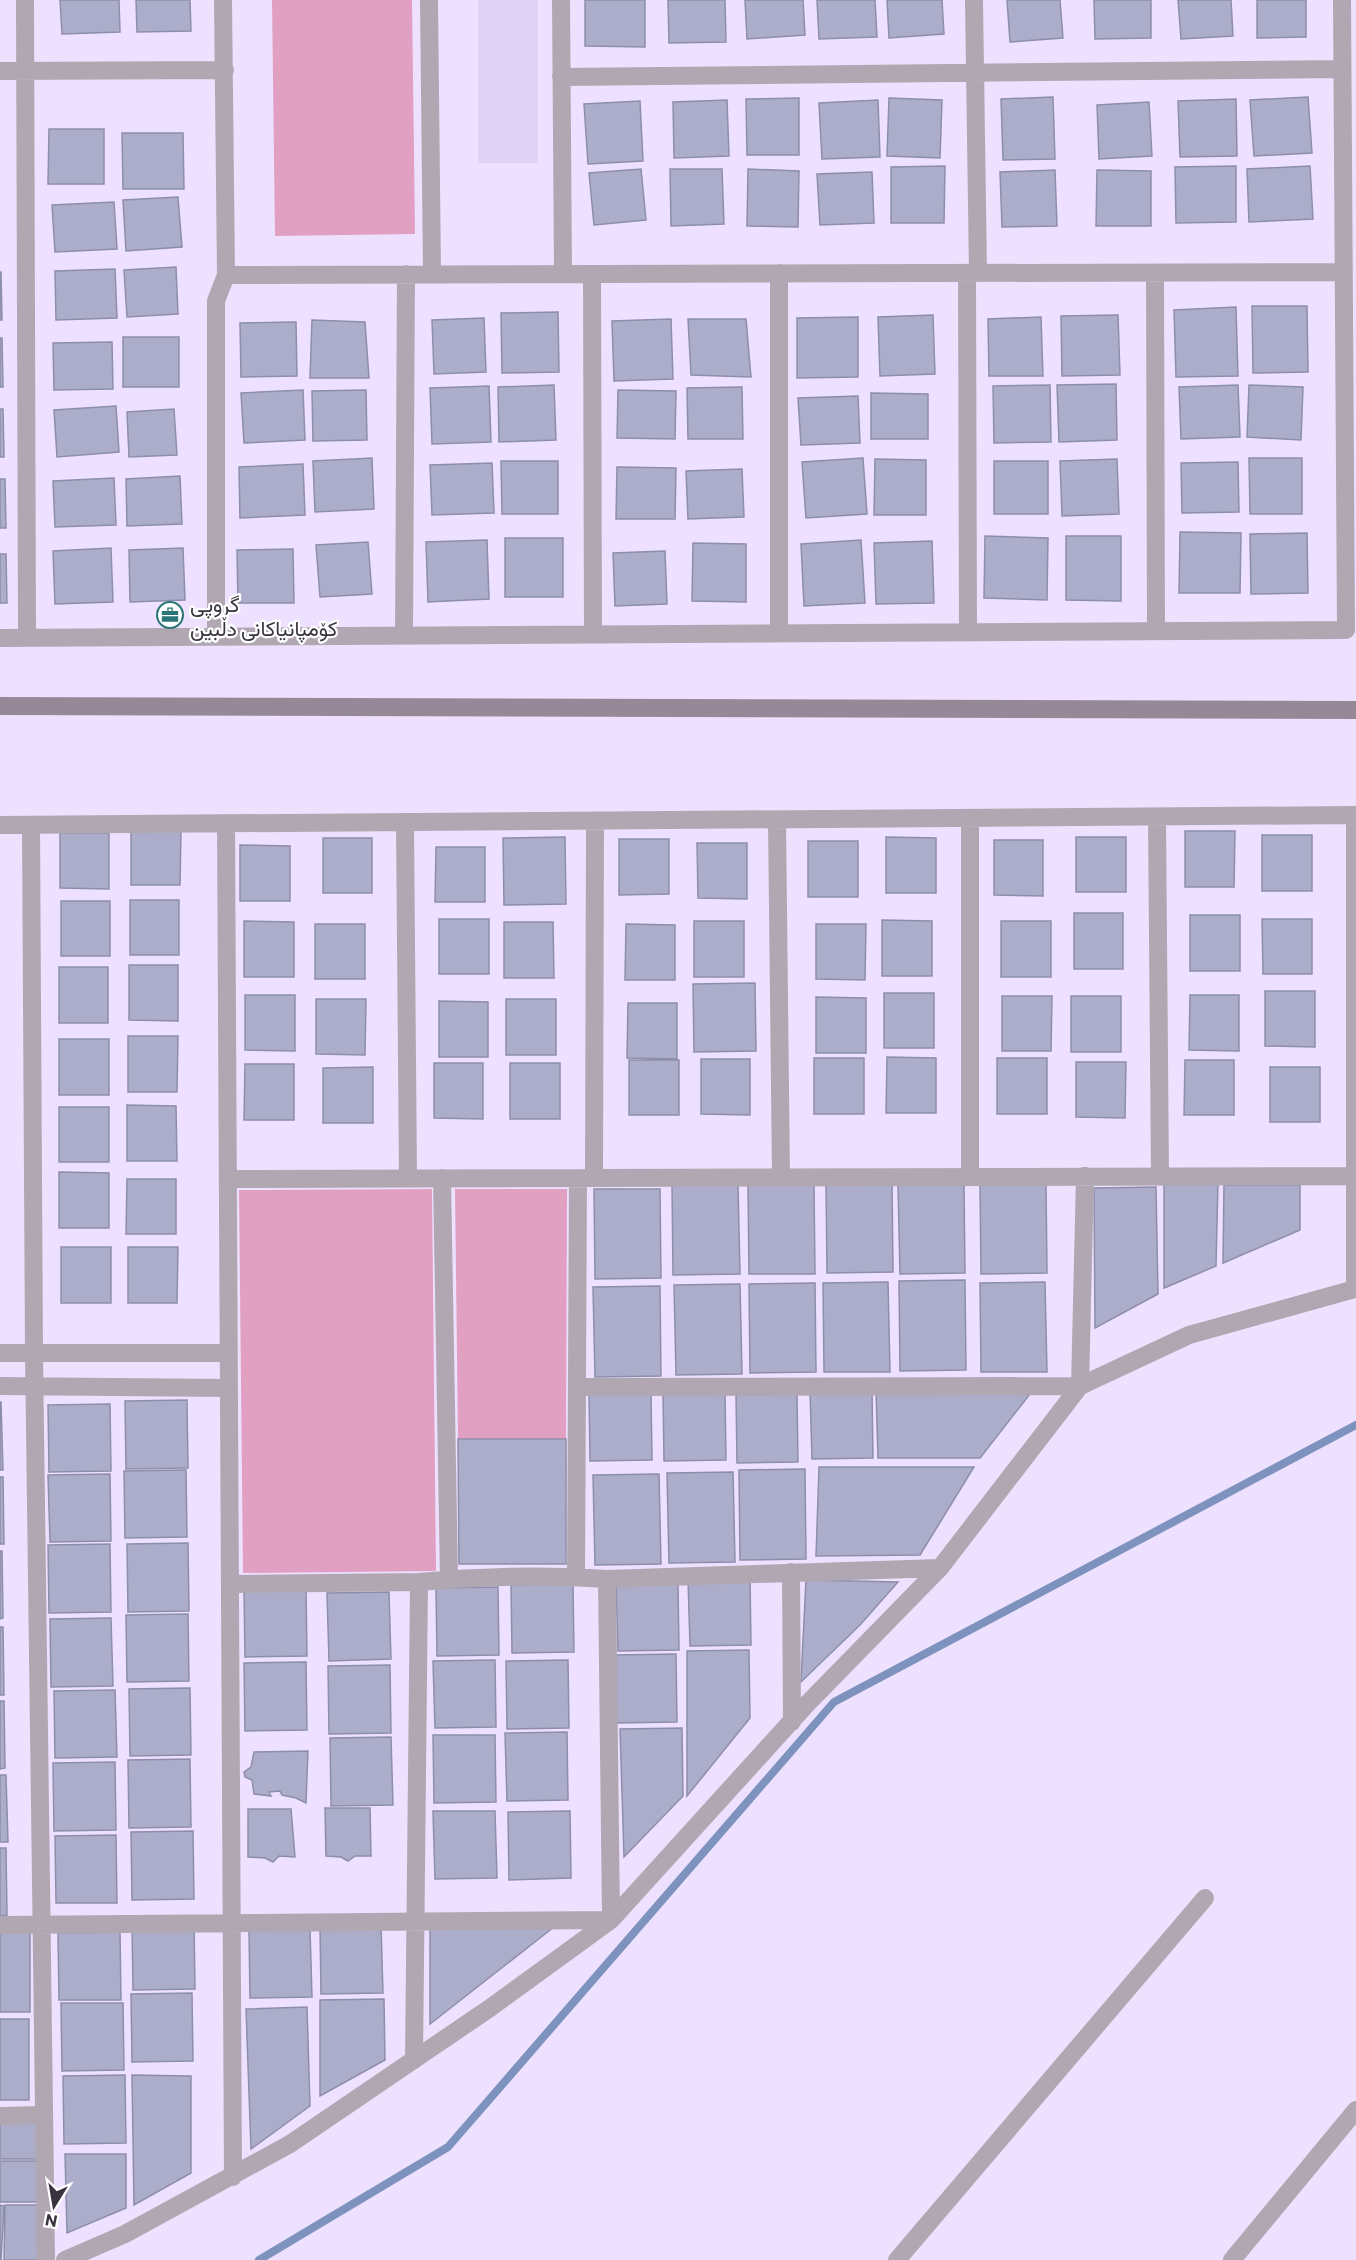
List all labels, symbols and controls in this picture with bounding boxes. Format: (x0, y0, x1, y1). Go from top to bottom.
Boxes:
place label: گروپی کۆمپانیاکانی دڵبین (190, 591, 337, 643)
office icon: گروپی کۆمپانیاکانی دڵبین (155, 600, 185, 630)
north arrow (24, 2176, 84, 2236)
text: N (43, 2211, 59, 2232)

